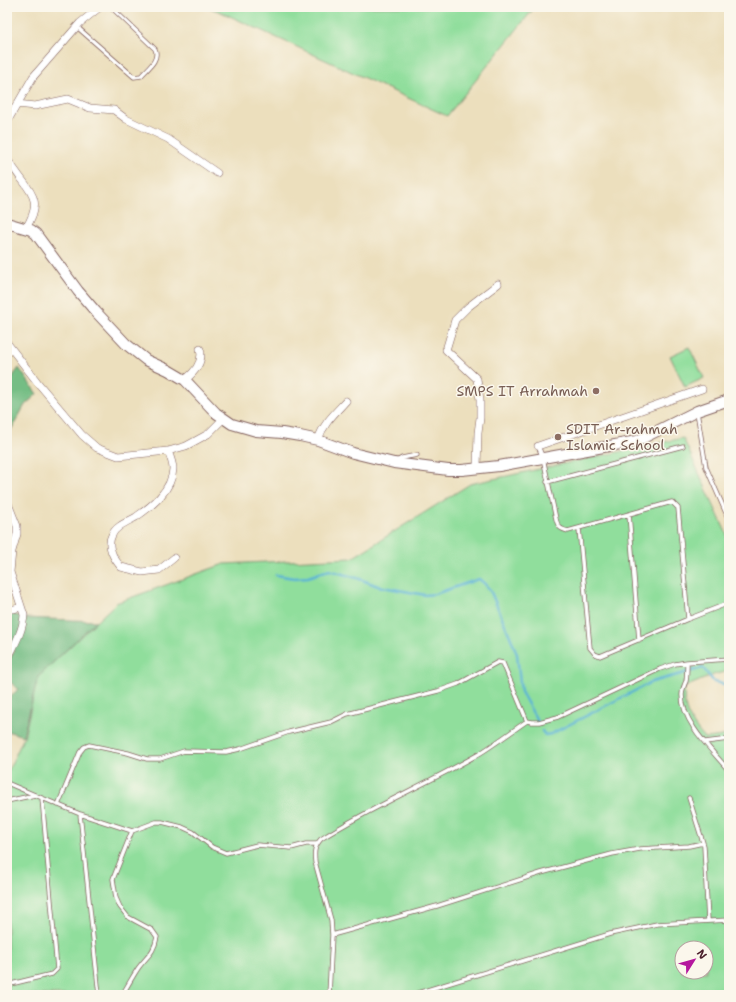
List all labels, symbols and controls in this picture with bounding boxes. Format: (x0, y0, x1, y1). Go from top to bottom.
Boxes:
place label: SMPS IT Arrahmah (456, 382, 588, 400)
marker: SMPS IT Arrahmah (591, 386, 601, 396)
place label: SDIT Ar-rahmah Islamic School (566, 420, 678, 454)
marker: SDIT Ar-rahmah Islamic School (553, 432, 563, 442)
north arrow (674, 940, 714, 980)
text: N (693, 946, 710, 963)

